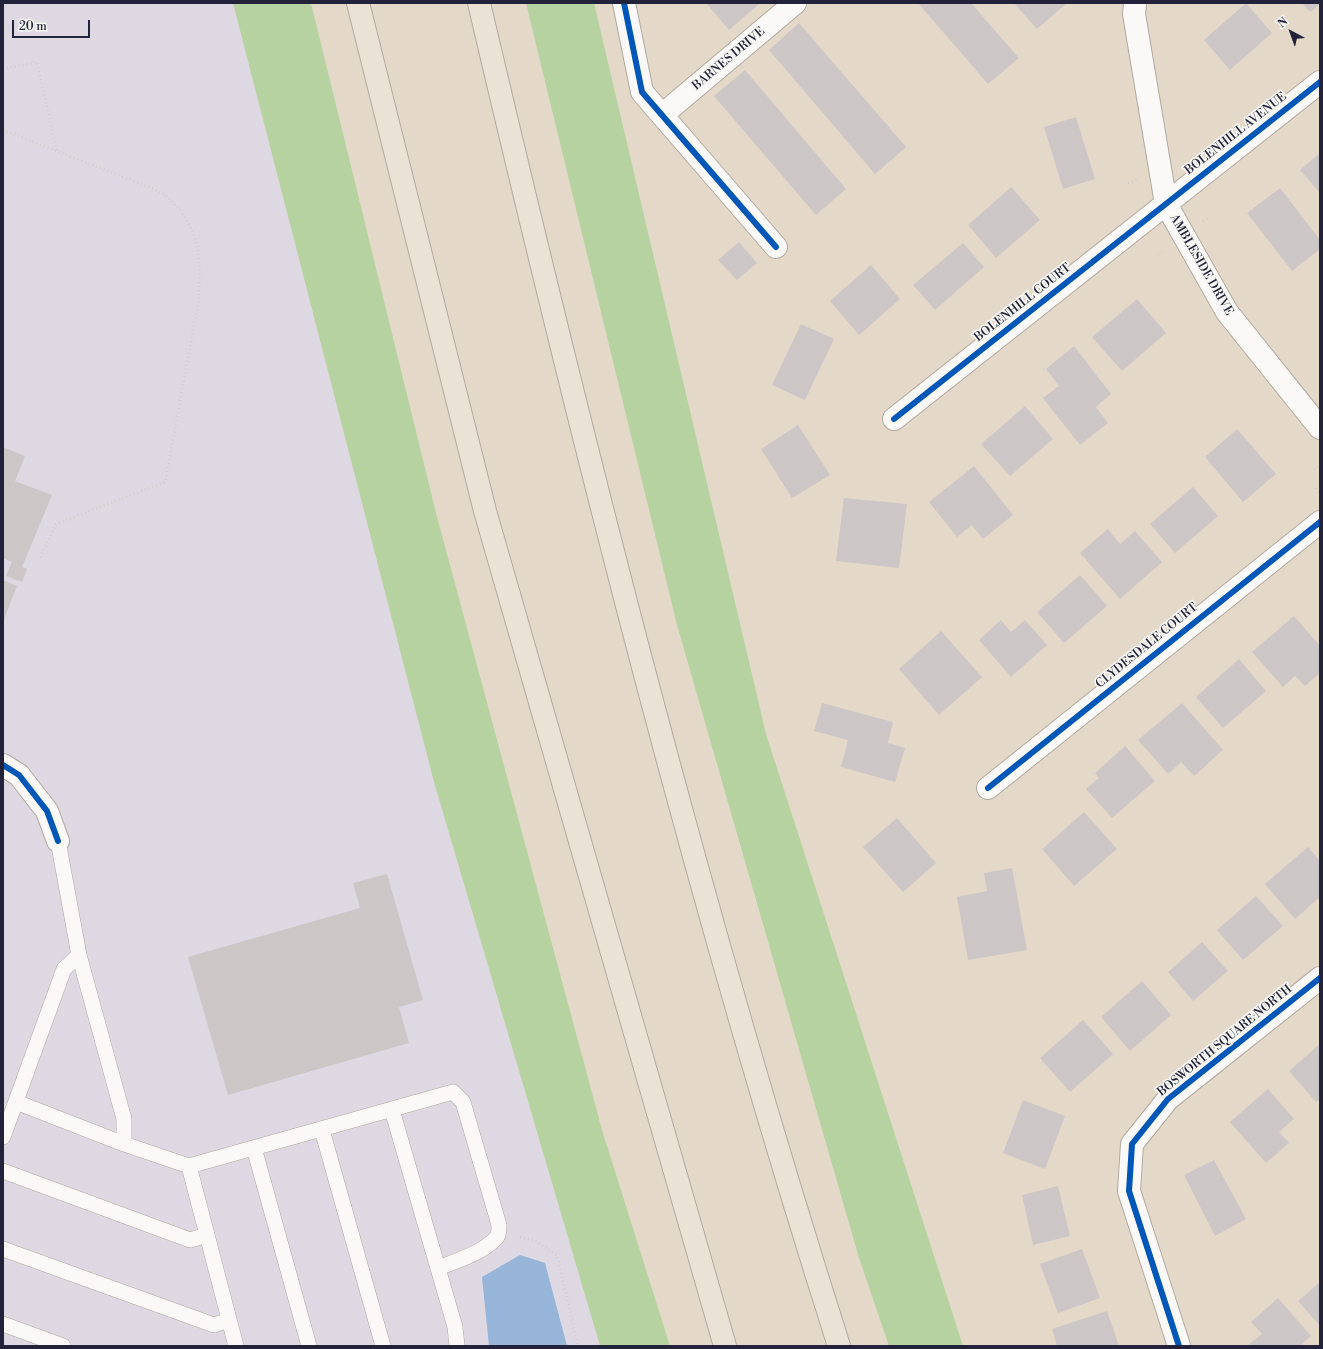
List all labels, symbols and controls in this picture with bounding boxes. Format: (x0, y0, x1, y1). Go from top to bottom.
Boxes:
scale bar (14, 12, 92, 38)
north arrow (1271, 12, 1311, 52)
text: N (1275, 15, 1291, 31)
text: 20 m (19, 19, 47, 34)
street label: BARNES DRIVE (690, 24, 768, 94)
street label: BOLENHILL AVENUE (1182, 90, 1290, 178)
street label: AMBLESIDE DRIVE (1166, 212, 1236, 318)
street label: BOLENHILL COURT (972, 261, 1074, 345)
street label: CLYDESDALE COURT (1093, 600, 1201, 692)
street label: BOSWORTH SQUARE NORTH (1155, 982, 1295, 1100)

